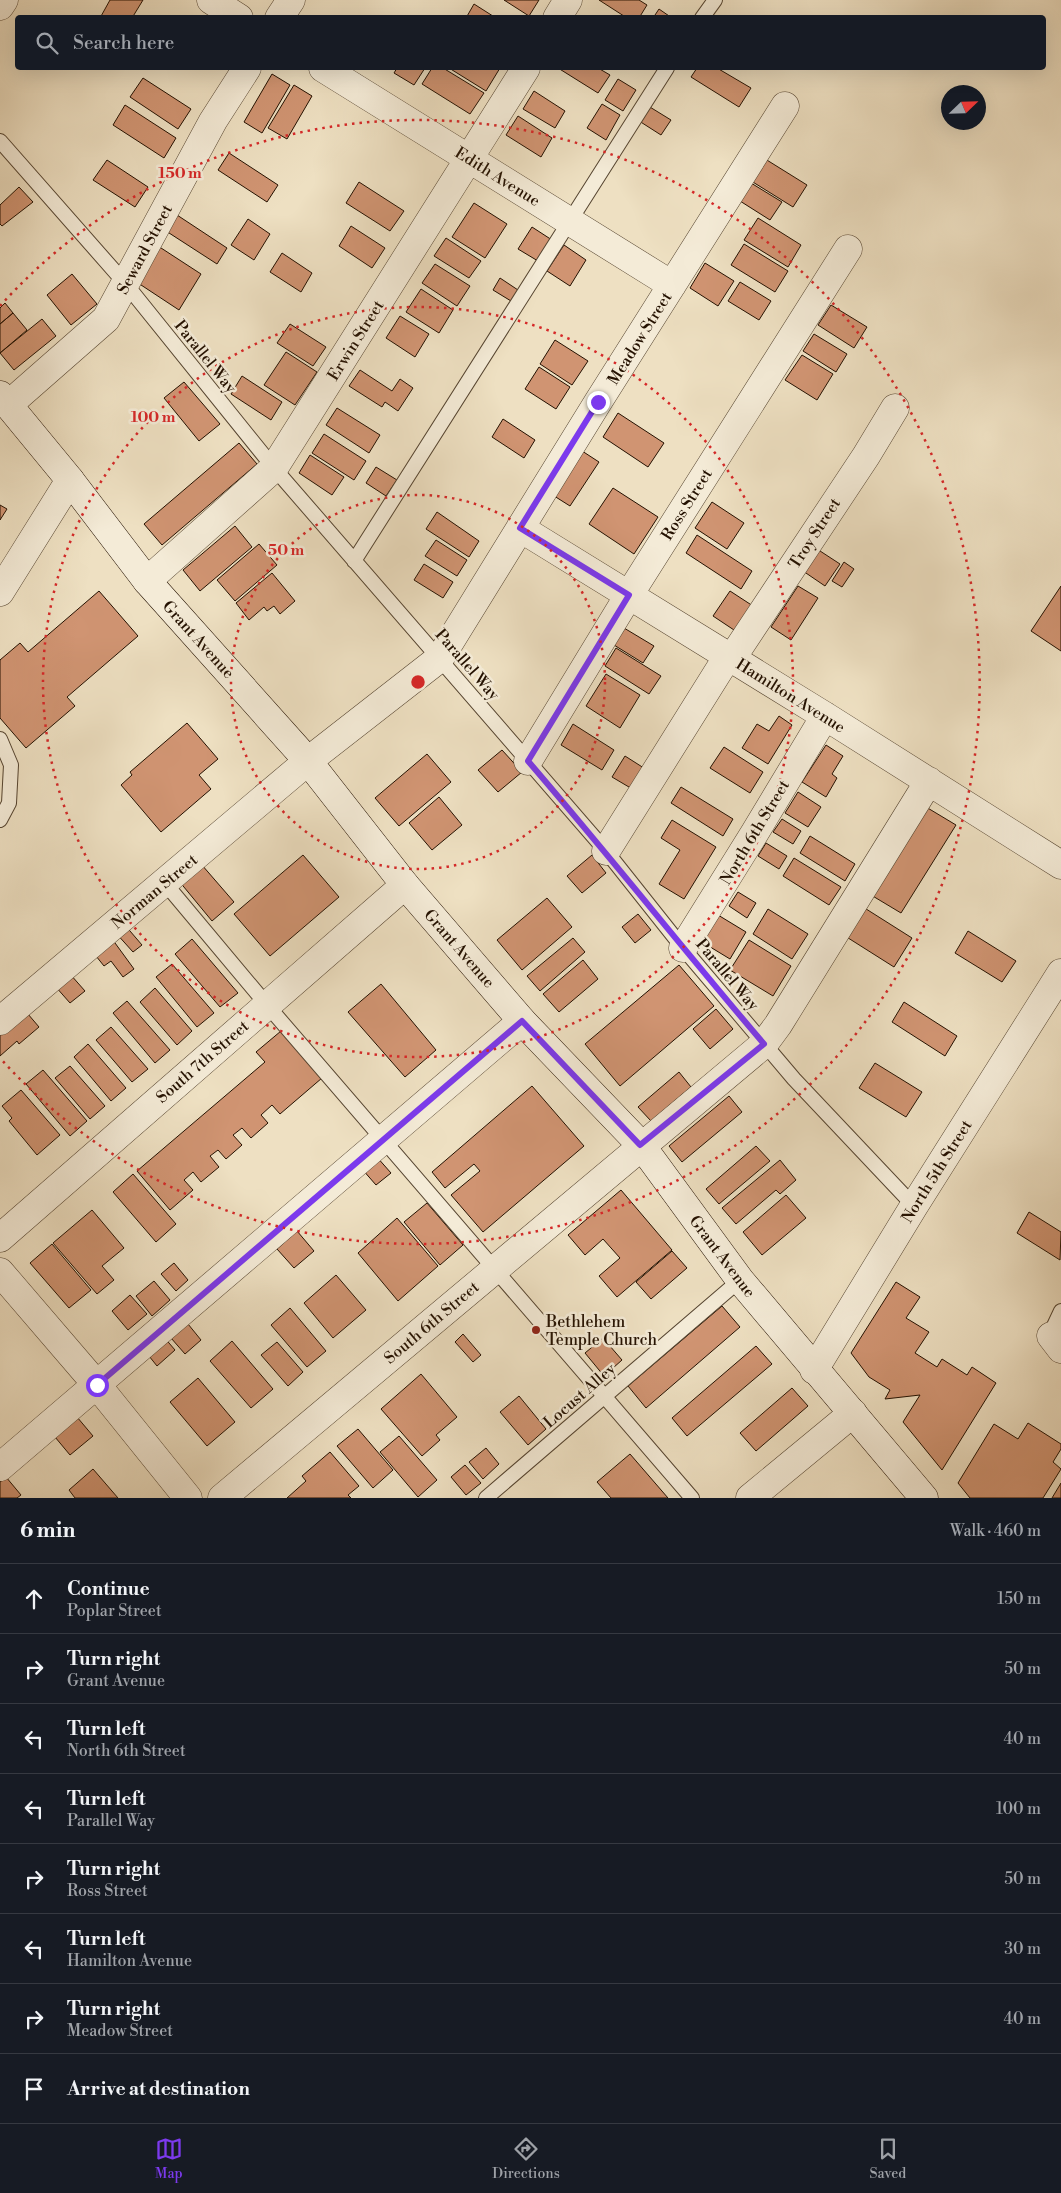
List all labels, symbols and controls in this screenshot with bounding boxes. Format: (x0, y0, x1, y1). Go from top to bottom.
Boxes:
search box (15, 15, 1046, 70)
icon: search (33, 29, 61, 57)
text: Search here (73, 31, 174, 55)
north arrow (941, 85, 986, 130)
street label: Edith Avenue (451, 143, 544, 211)
text: 150 m (158, 164, 202, 183)
street label: Seward Street (113, 201, 177, 298)
street label: Meadow Street (603, 288, 677, 389)
street label: Erwin Street (323, 296, 389, 384)
street label: Parallel Way (170, 316, 241, 397)
route end (587, 391, 610, 414)
text: 100 m (131, 408, 176, 427)
street label: Ross Street (657, 465, 717, 544)
street label: Troy Street (785, 494, 845, 573)
text: 50 m (268, 541, 304, 560)
street label: Grant Avenue (158, 597, 238, 683)
street label: Parallel Way (431, 625, 504, 705)
street label: Hamilton Avenue (732, 654, 849, 737)
centre of rings (409, 673, 427, 691)
street label: North 6th Street (716, 776, 794, 888)
street label: Norman Street (107, 850, 202, 934)
street label: Grant Avenue (420, 905, 499, 992)
street label: Parallel Way (691, 935, 763, 1015)
street label: South 7th Street (152, 1016, 253, 1107)
street label: North 5th Street (897, 1116, 977, 1227)
street label: Grant Avenue (685, 1211, 760, 1302)
street label: South 6th Street (380, 1277, 483, 1368)
place label: Bethlehem Temple Church (545, 1312, 658, 1350)
marker: Bethlehem Temple Church (530, 1324, 542, 1336)
street label: Locust Alley (539, 1359, 620, 1433)
route start (86, 1374, 109, 1397)
text: 6 min (20, 1518, 75, 1544)
text: Walk · 460 m (950, 1521, 1041, 1541)
text: Continue (67, 1577, 150, 1601)
icon: ahead (20, 1585, 48, 1613)
text: 150 m (997, 1589, 1041, 1609)
text: Poplar Street (67, 1601, 162, 1621)
text: Turn right (67, 1647, 160, 1671)
icon: right (20, 1655, 48, 1683)
text: 50 m (1004, 1659, 1041, 1679)
text: Grant Avenue (67, 1671, 165, 1691)
text: Turn left (67, 1717, 146, 1741)
icon: left (20, 1725, 48, 1753)
text: 40 m (1004, 1729, 1041, 1749)
text: North 6th Street (67, 1741, 186, 1761)
text: Turn left (67, 1787, 146, 1811)
icon: left (20, 1795, 48, 1823)
text: 100 m (996, 1799, 1041, 1819)
text: Parallel Way (67, 1811, 155, 1831)
text: Turn right (67, 1857, 160, 1881)
icon: right (20, 1865, 48, 1893)
text: 50 m (1004, 1869, 1041, 1889)
text: Ross Street (67, 1881, 148, 1901)
text: Turn left (67, 1927, 146, 1951)
icon: left (20, 1935, 48, 1963)
text: 30 m (1004, 1939, 1041, 1959)
text: Hamilton Avenue (67, 1951, 192, 1971)
text: Turn right (67, 1997, 160, 2021)
icon: right (20, 2005, 48, 2033)
text: 40 m (1004, 2009, 1041, 2029)
text: Meadow Street (67, 2021, 173, 2041)
icon: arrive (20, 2075, 48, 2103)
text: Arrive at destination (67, 2077, 250, 2101)
tab: Map (155, 2135, 183, 2183)
tab: Directions (492, 2135, 560, 2183)
tab: Saved (869, 2135, 906, 2183)

